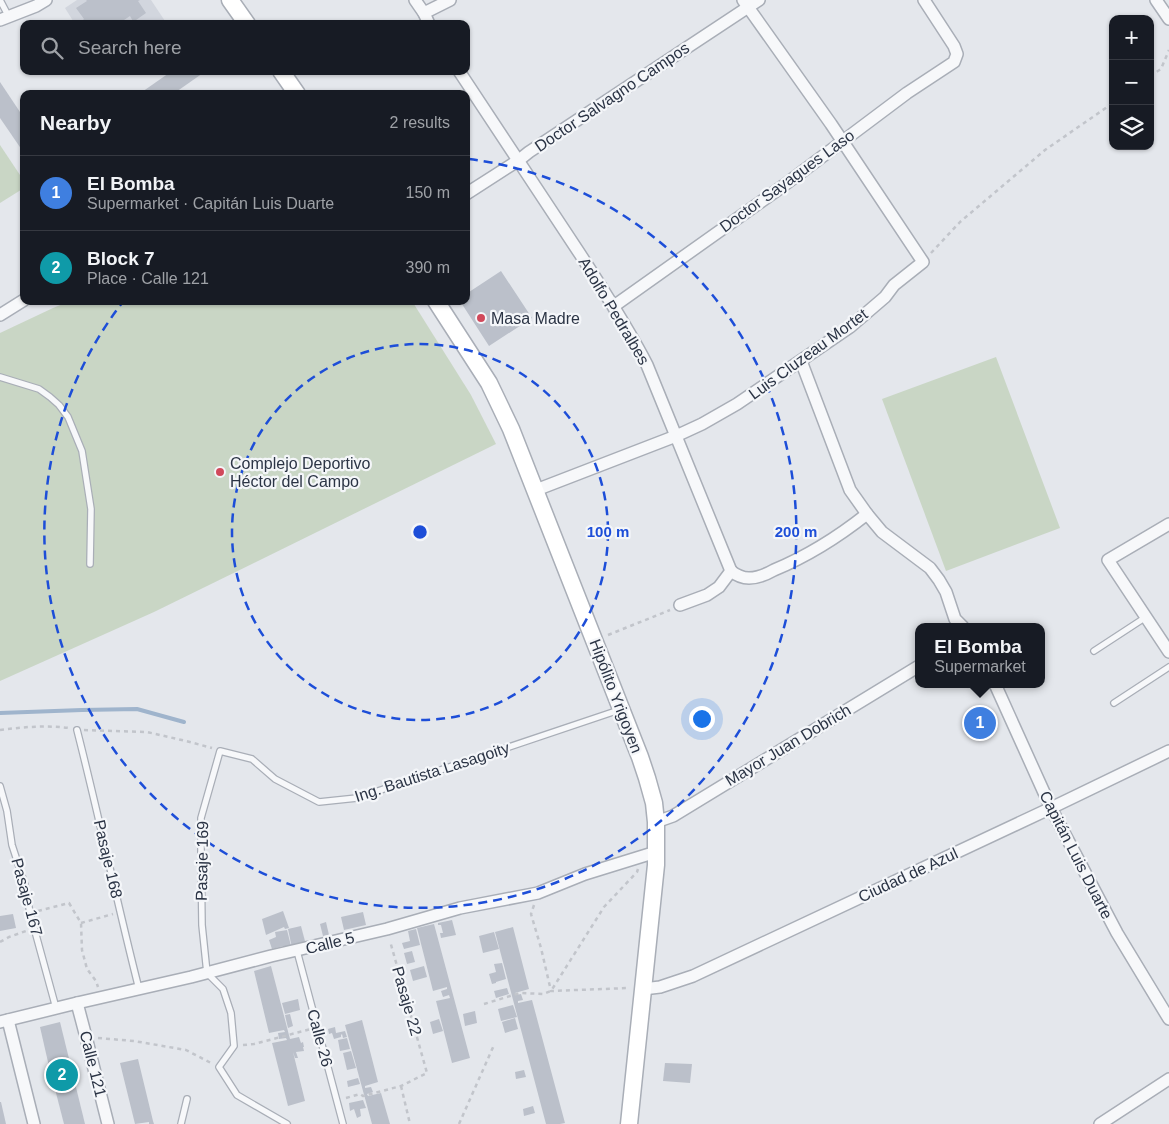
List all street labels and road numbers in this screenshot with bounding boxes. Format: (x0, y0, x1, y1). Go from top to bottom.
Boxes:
street label: Doctor Salvagno Campos (532, 39, 692, 155)
street label: Doctor Sayagues Laso (717, 126, 858, 235)
street label: Adolfo Pedralbes (575, 254, 653, 368)
street label: Luis Cluzeau Mortet (745, 305, 871, 403)
street label: Hipólito Yrigoyen (586, 637, 646, 755)
street label: Mayor Juan Dobrich (722, 701, 854, 789)
street label: Ing. Bautista Lasagoity (352, 739, 512, 805)
street label: Capitán Luis Duarte (1036, 788, 1116, 922)
street label: Pasaje 168 (91, 818, 125, 900)
street label: Pasaje 169 (193, 821, 211, 901)
street label: Ciudad de Azul (856, 845, 960, 905)
street label: Pasaje 167 (8, 856, 46, 938)
street label: Calle 5 (304, 929, 356, 957)
street label: Pasaje 22 (389, 964, 425, 1038)
street label: Calle 26 (304, 1007, 336, 1069)
street label: Calle 121 (77, 1029, 109, 1099)

